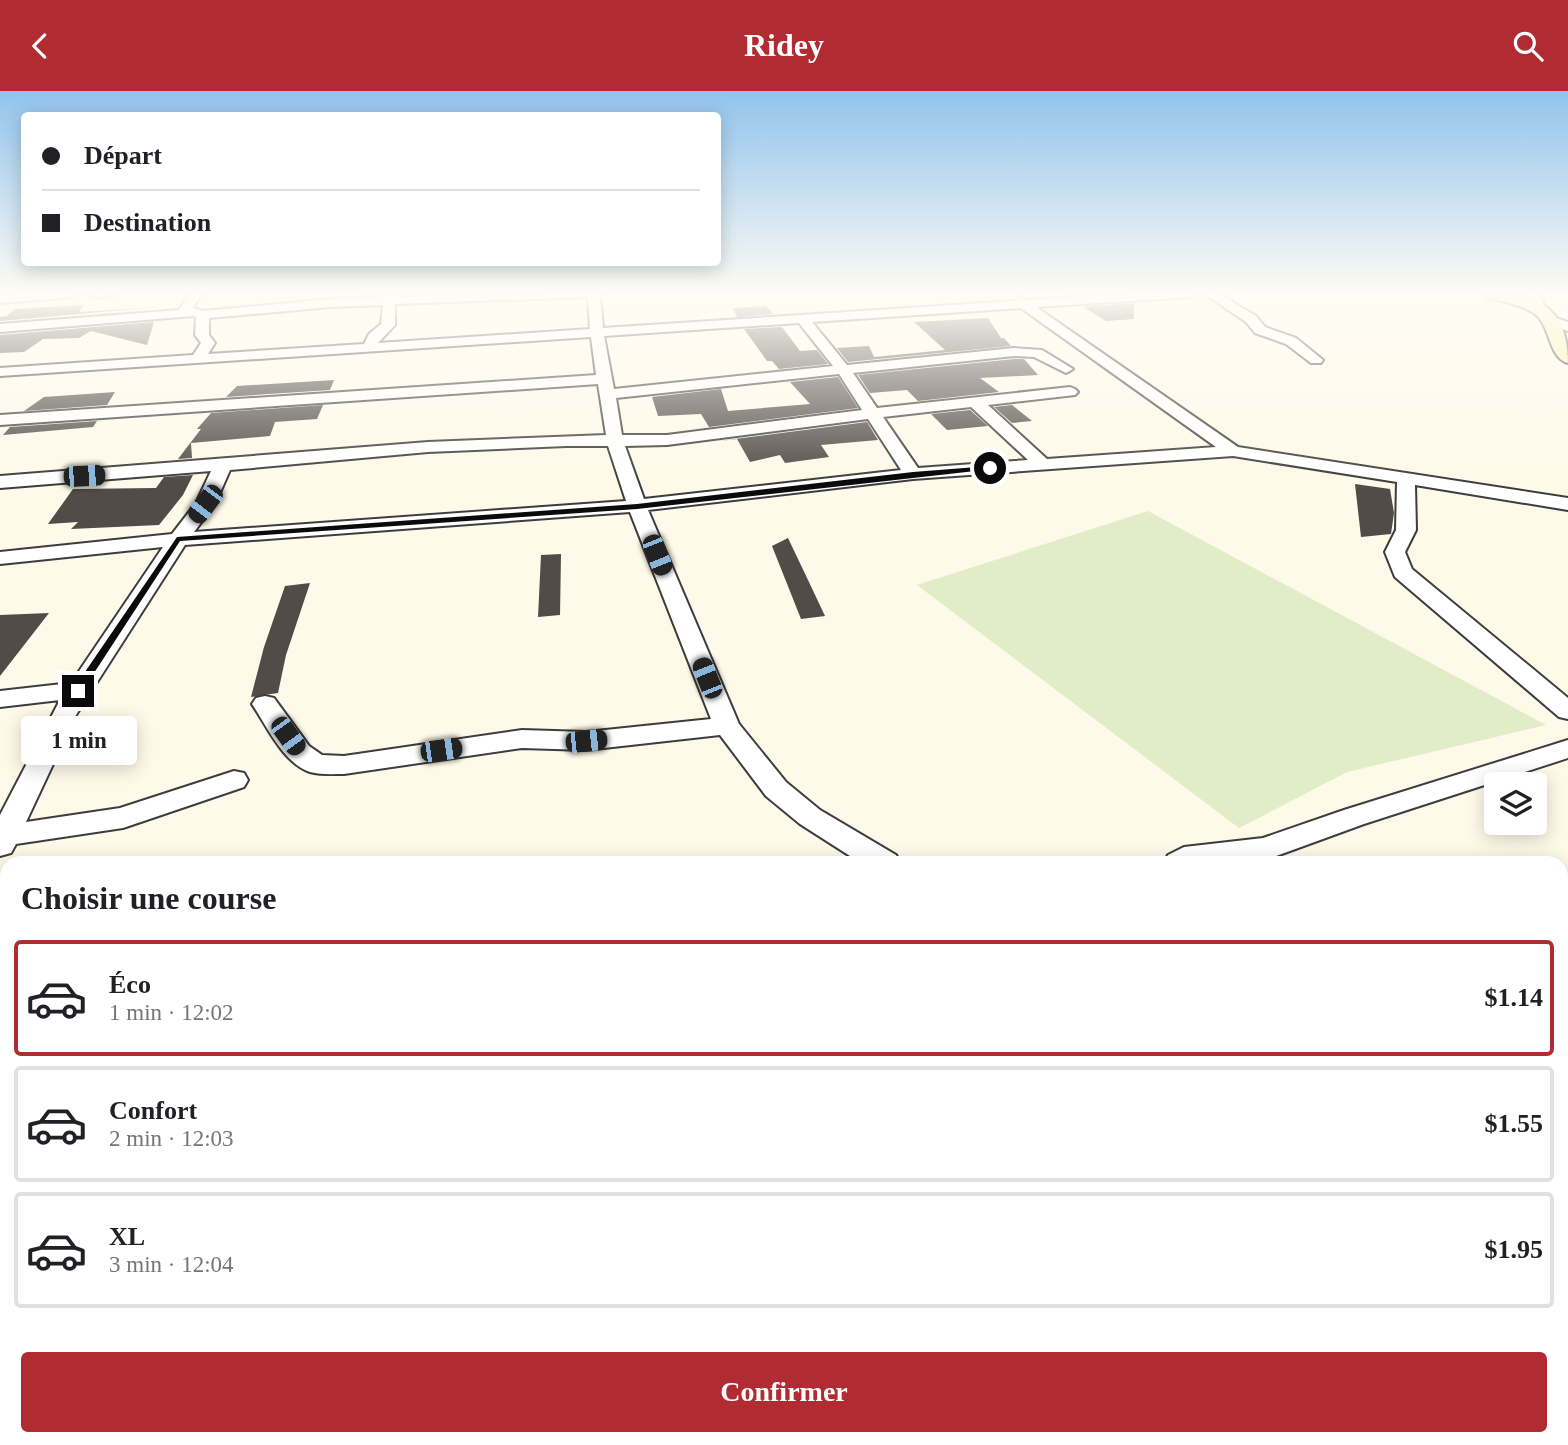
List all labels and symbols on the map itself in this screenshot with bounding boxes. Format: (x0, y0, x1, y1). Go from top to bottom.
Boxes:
route start (974, 452, 1006, 484)
car (63, 464, 106, 488)
car (184, 481, 227, 527)
car (640, 532, 675, 578)
car (690, 655, 725, 701)
route end (62, 675, 94, 707)
car (268, 713, 309, 759)
callout: 1 min (20, 715, 136, 765)
car (565, 728, 608, 754)
car (419, 737, 464, 763)

